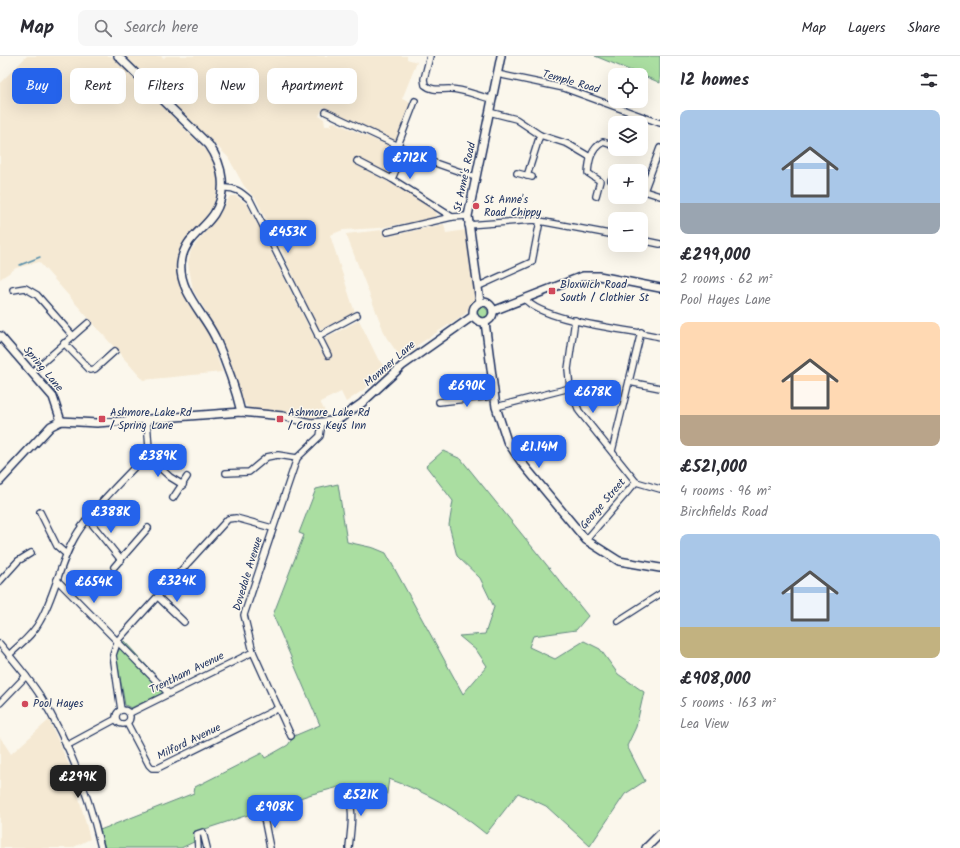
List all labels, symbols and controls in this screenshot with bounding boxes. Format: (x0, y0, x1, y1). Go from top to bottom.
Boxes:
search box (78, 10, 358, 46)
text: Map (20, 13, 54, 43)
text: Search here (124, 16, 198, 40)
icon: search (92, 17, 114, 39)
text: Map (802, 17, 826, 39)
text: Layers (848, 17, 886, 39)
text: Share (908, 17, 940, 39)
street label: Temple Road (540, 65, 602, 99)
text: 12 homes (680, 67, 749, 94)
chip: Buy (12, 68, 62, 104)
chip: Rent (70, 68, 126, 104)
chip: Filters (134, 68, 198, 104)
chip: New (206, 68, 259, 104)
chip: Apartment (267, 68, 357, 104)
map controls (608, 68, 648, 252)
button: locate (608, 68, 648, 108)
icon: filters (918, 69, 940, 91)
button: layers (608, 116, 648, 156)
icon: home (774, 136, 846, 208)
street label: St Anne's Road (449, 140, 481, 213)
pin: £712K (382, 146, 438, 180)
text: £712K (393, 148, 427, 169)
button: + (608, 164, 648, 204)
place label: St Anne's Road Chippy (484, 191, 542, 222)
marker: St Anne's Road Chippy (471, 201, 481, 211)
button: − (608, 212, 648, 252)
pin: £453K (260, 220, 316, 254)
text: £453K (269, 222, 307, 243)
text: £299,000 (680, 242, 750, 269)
text: 2 rooms · 62 m² (680, 269, 773, 290)
place label: Bloxwich Road South / Clothier St (560, 276, 650, 307)
marker: Bloxwich Road South / Clothier St (547, 286, 557, 296)
text: Pool Hayes Lane (680, 290, 771, 311)
street label: Monmer Lane (360, 336, 420, 392)
street label: Spring Lane (18, 342, 68, 396)
icon: home (774, 348, 846, 420)
pin: £690K (439, 374, 495, 408)
text: £690K (448, 376, 486, 397)
pin: £678K (565, 380, 621, 414)
text: £678K (574, 382, 612, 403)
place label: Ashmore Lake Rd / Spring Lane (110, 404, 192, 435)
place label: Ashmore Lake Rd / Cross Keys Inn (288, 404, 370, 435)
marker: Ashmore Lake Rd / Spring Lane (97, 414, 107, 424)
marker: Ashmore Lake Rd / Cross Keys Inn (275, 414, 285, 424)
pin: £1.14M (506, 435, 572, 469)
text: £1.14M (520, 437, 558, 458)
pin: £389K (130, 444, 186, 478)
text: £389K (139, 446, 177, 467)
text: £521,000 (680, 454, 747, 481)
street label: George Street (576, 474, 631, 534)
text: 4 rooms · 96 m² (680, 481, 771, 502)
pin: £388K (83, 500, 139, 534)
text: £388K (91, 502, 131, 523)
text: Birchfields Road (680, 502, 768, 523)
street label: Dovedale Avenue (228, 535, 268, 613)
icon: home (774, 560, 846, 632)
pin: £324K (149, 569, 205, 603)
pin: £654K (66, 570, 122, 604)
text: £324K (157, 571, 197, 592)
text: £654K (75, 572, 113, 593)
street label: Trentham Avenue (147, 647, 227, 699)
text: £908,000 (680, 666, 750, 693)
text: 5 rooms · 163 m² (680, 693, 776, 714)
place label: Pool Hayes (33, 695, 84, 713)
marker: Pool Hayes (20, 699, 30, 709)
text: Lea View (680, 714, 729, 735)
street label: Milford Avenue (154, 719, 224, 765)
pin: £299K (50, 765, 106, 799)
text: £299K (59, 767, 97, 788)
pin: £521K (333, 783, 389, 817)
text: £521K (343, 785, 379, 806)
pin: £908K (247, 795, 303, 829)
text: £908K (256, 797, 294, 818)

